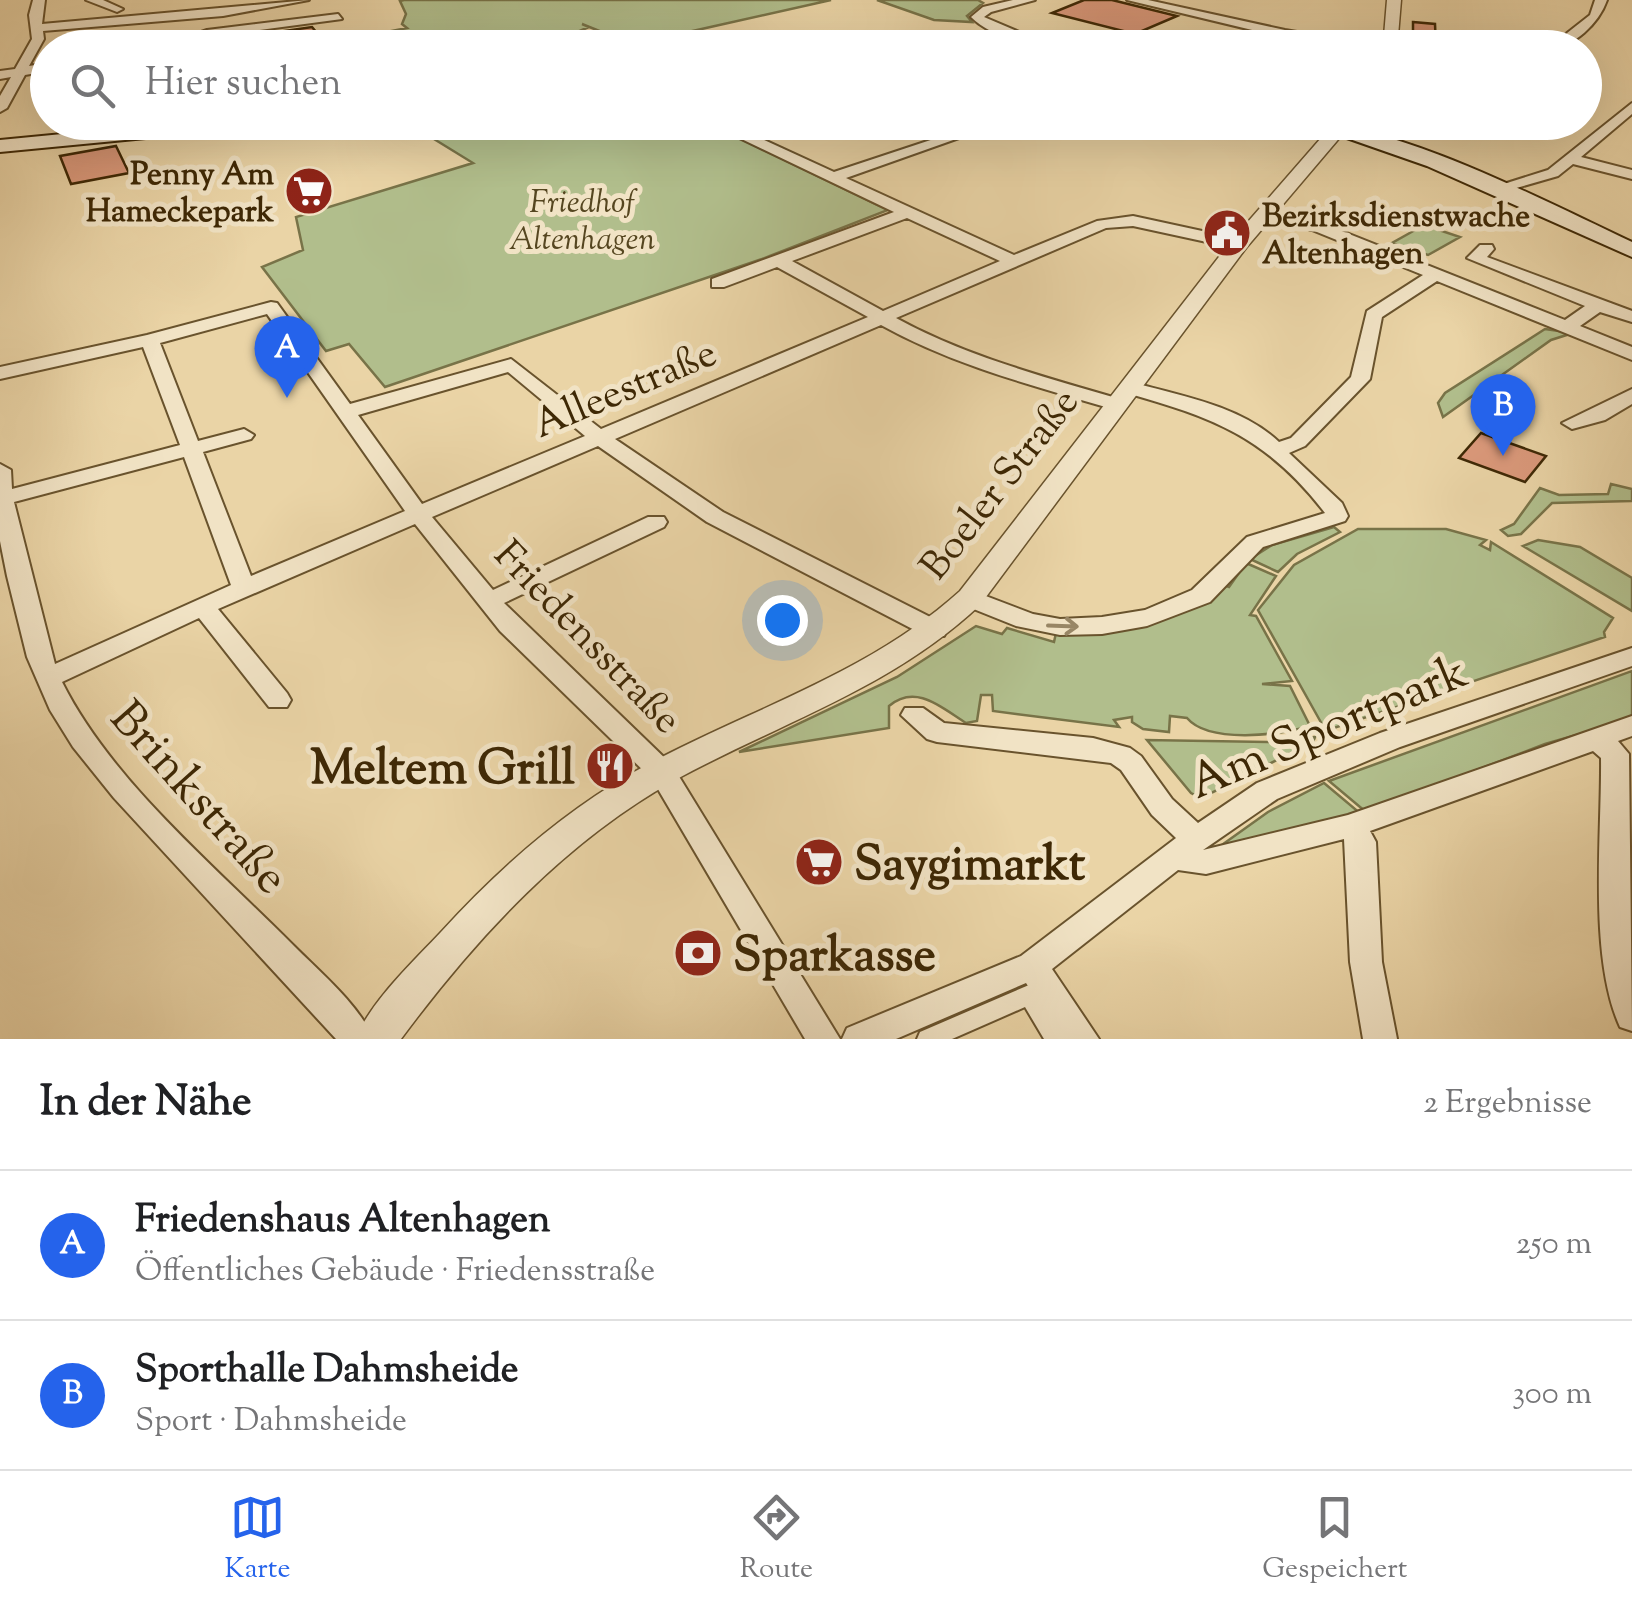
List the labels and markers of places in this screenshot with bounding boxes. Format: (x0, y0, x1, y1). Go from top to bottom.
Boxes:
place label: Penny Am Hameckepark (86, 153, 275, 236)
supermarket icon: Penny Am Hameckepark (283, 165, 335, 217)
place label: Bezirksdienstwache Altenhagen (1262, 195, 1530, 278)
public building icon: Bezirksdienstwache Altenhagen (1201, 207, 1253, 259)
pin: A (254, 316, 320, 398)
pin: B (1470, 374, 1536, 456)
place label: Meltem Grill (310, 737, 576, 806)
restaurant icon: Meltem Grill (584, 740, 636, 792)
place label: Saygimarkt (854, 833, 1086, 902)
supermarket icon: Saygimarkt (793, 836, 845, 888)
place label: Sparkasse (733, 924, 936, 993)
bank icon: Sparkasse (672, 927, 724, 979)

